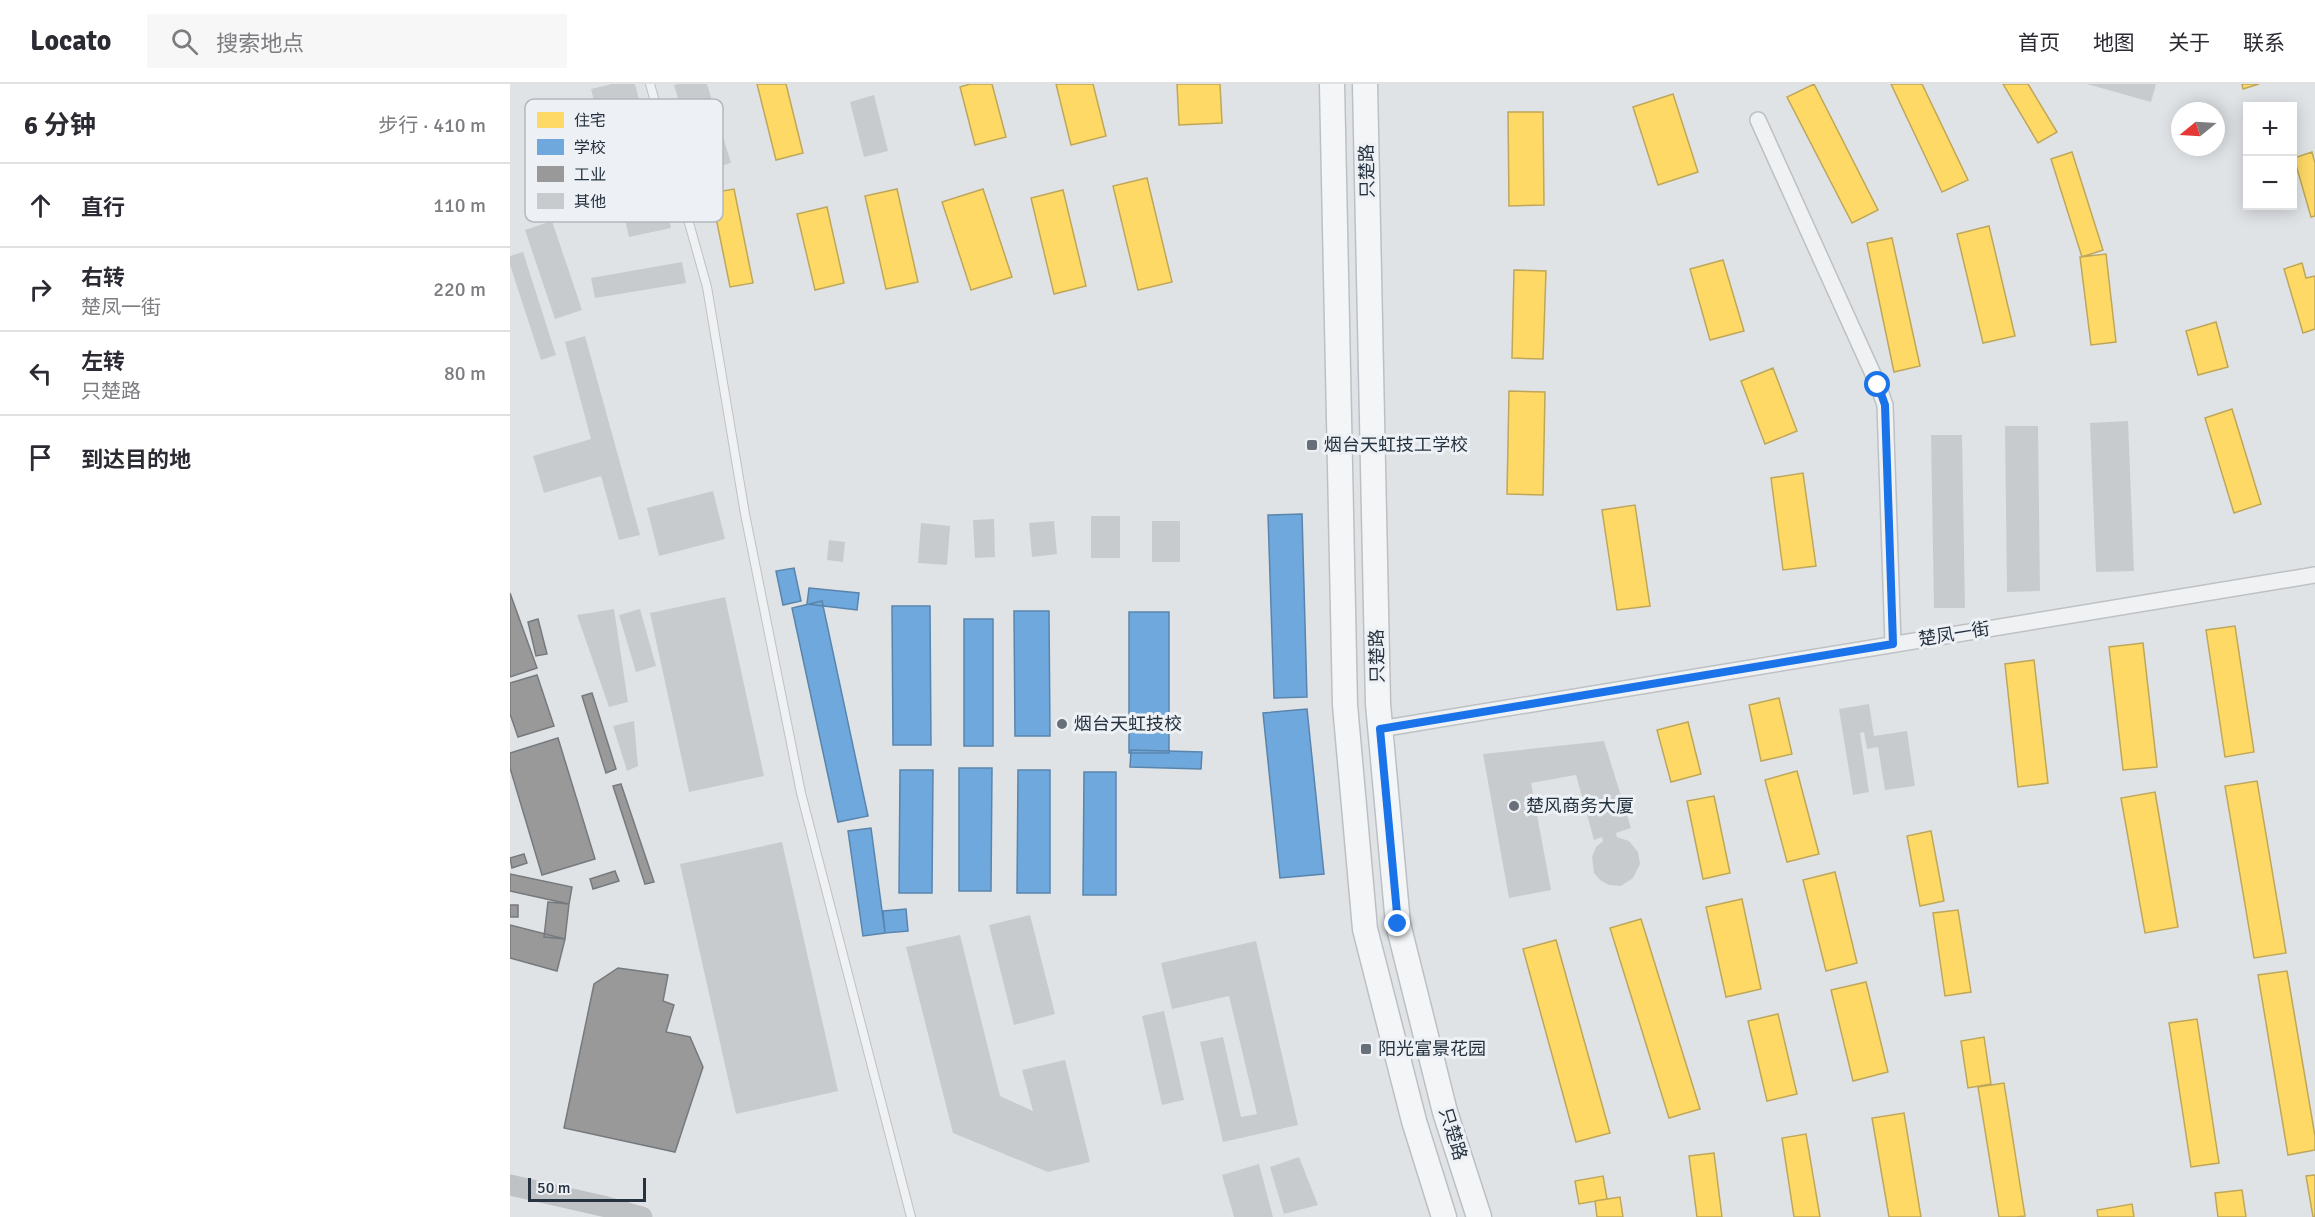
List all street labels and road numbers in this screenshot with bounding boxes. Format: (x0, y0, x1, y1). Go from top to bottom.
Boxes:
street label: 只楚路 (1356, 144, 1378, 198)
street label: 楚凤一街 (1917, 618, 1991, 650)
street label: 只楚路 (1366, 629, 1388, 683)
street label: 只楚路 (1435, 1105, 1471, 1163)

